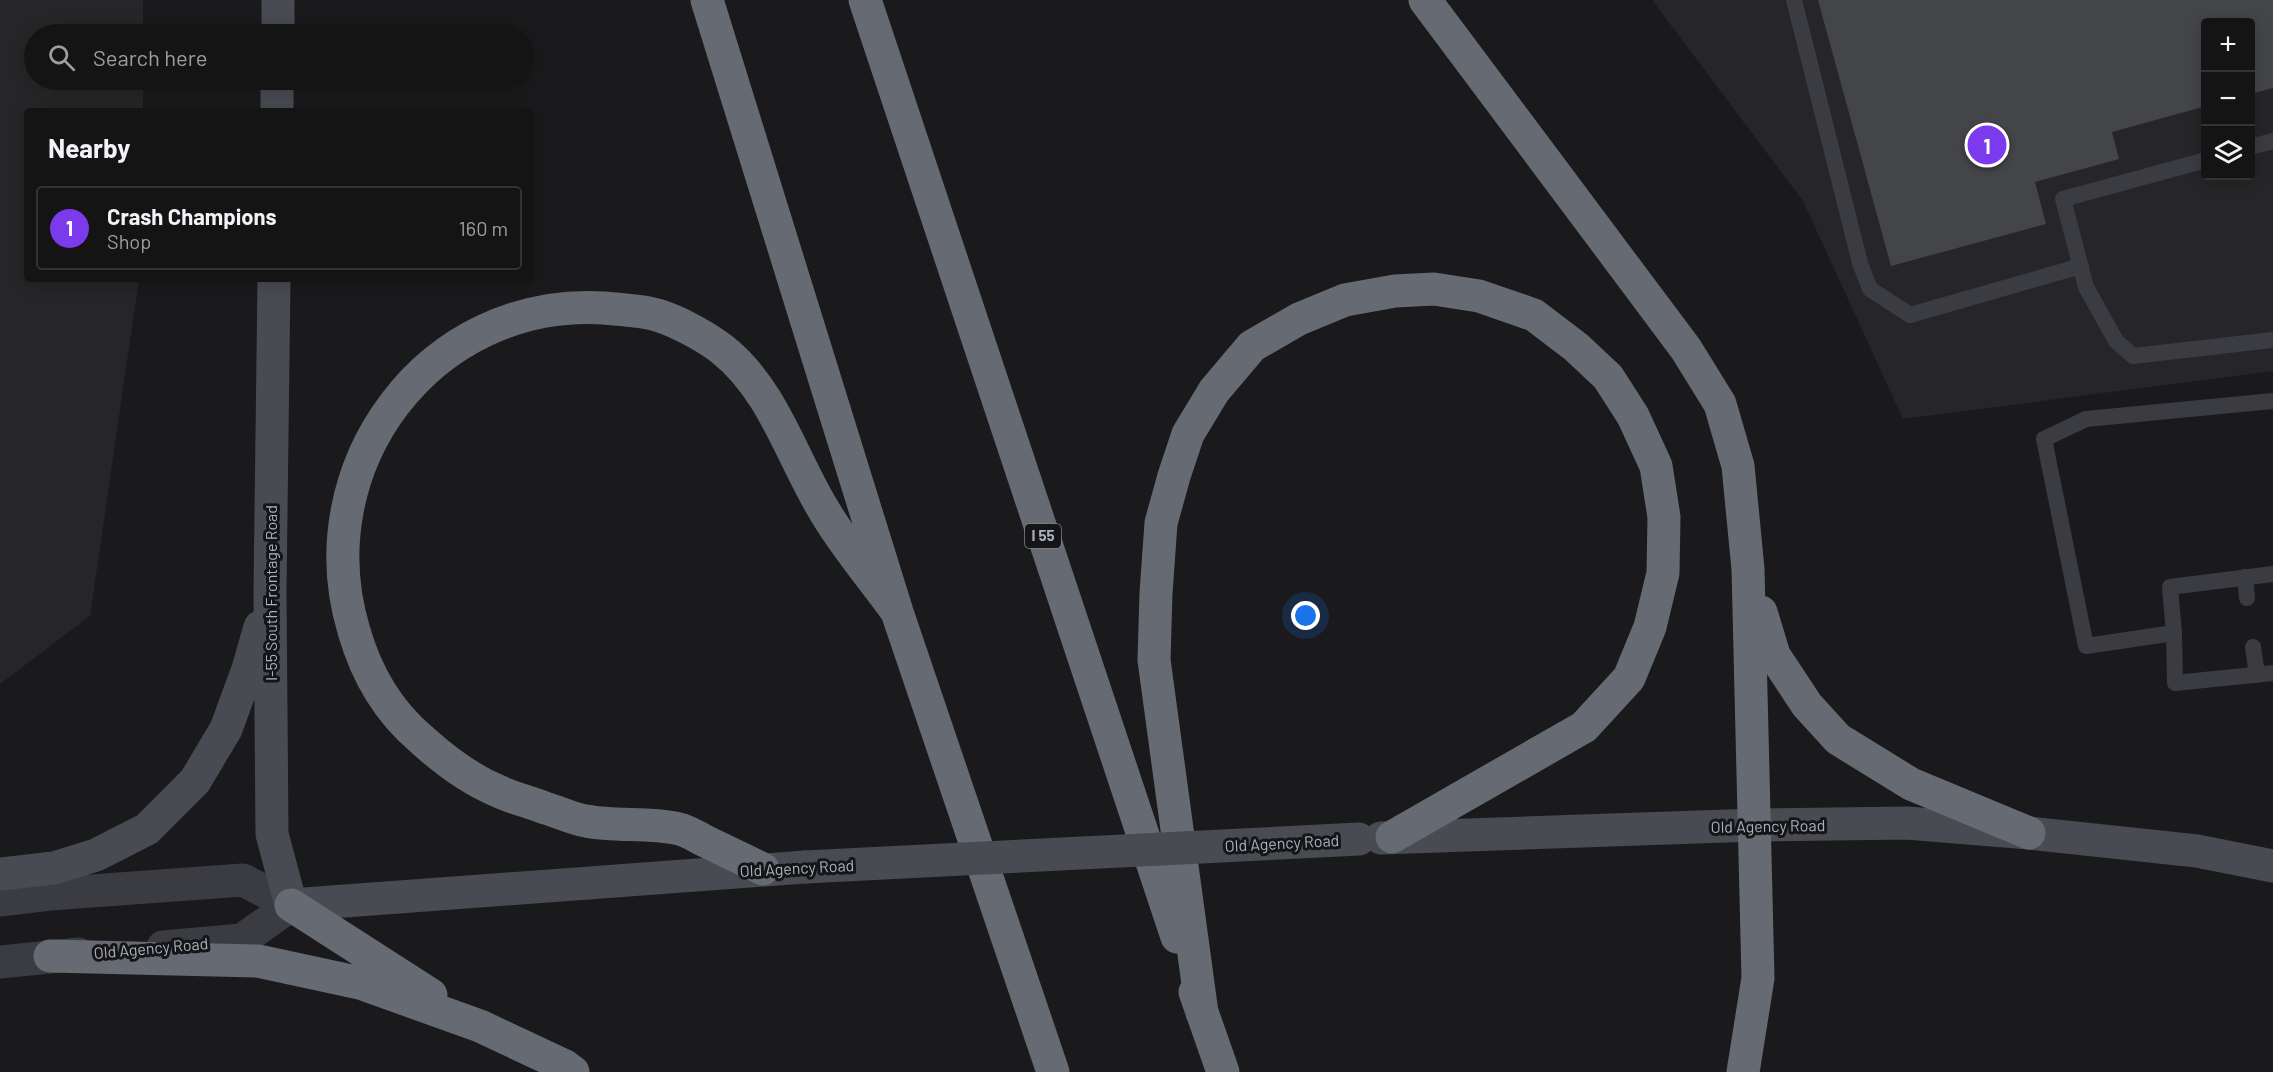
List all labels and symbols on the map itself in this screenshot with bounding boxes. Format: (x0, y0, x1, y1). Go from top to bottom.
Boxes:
pin: 1 (1968, 122, 2006, 168)
street label: I-55 South Frontage Road (261, 505, 280, 681)
road number: I 55 (1025, 524, 1061, 548)
your location (1291, 601, 1320, 630)
street label: Old Agency Road (1710, 815, 1826, 836)
street label: Old Agency Road (1224, 830, 1340, 855)
street label: Old Agency Road (739, 855, 855, 880)
street label: Old Agency Road (93, 933, 209, 962)

